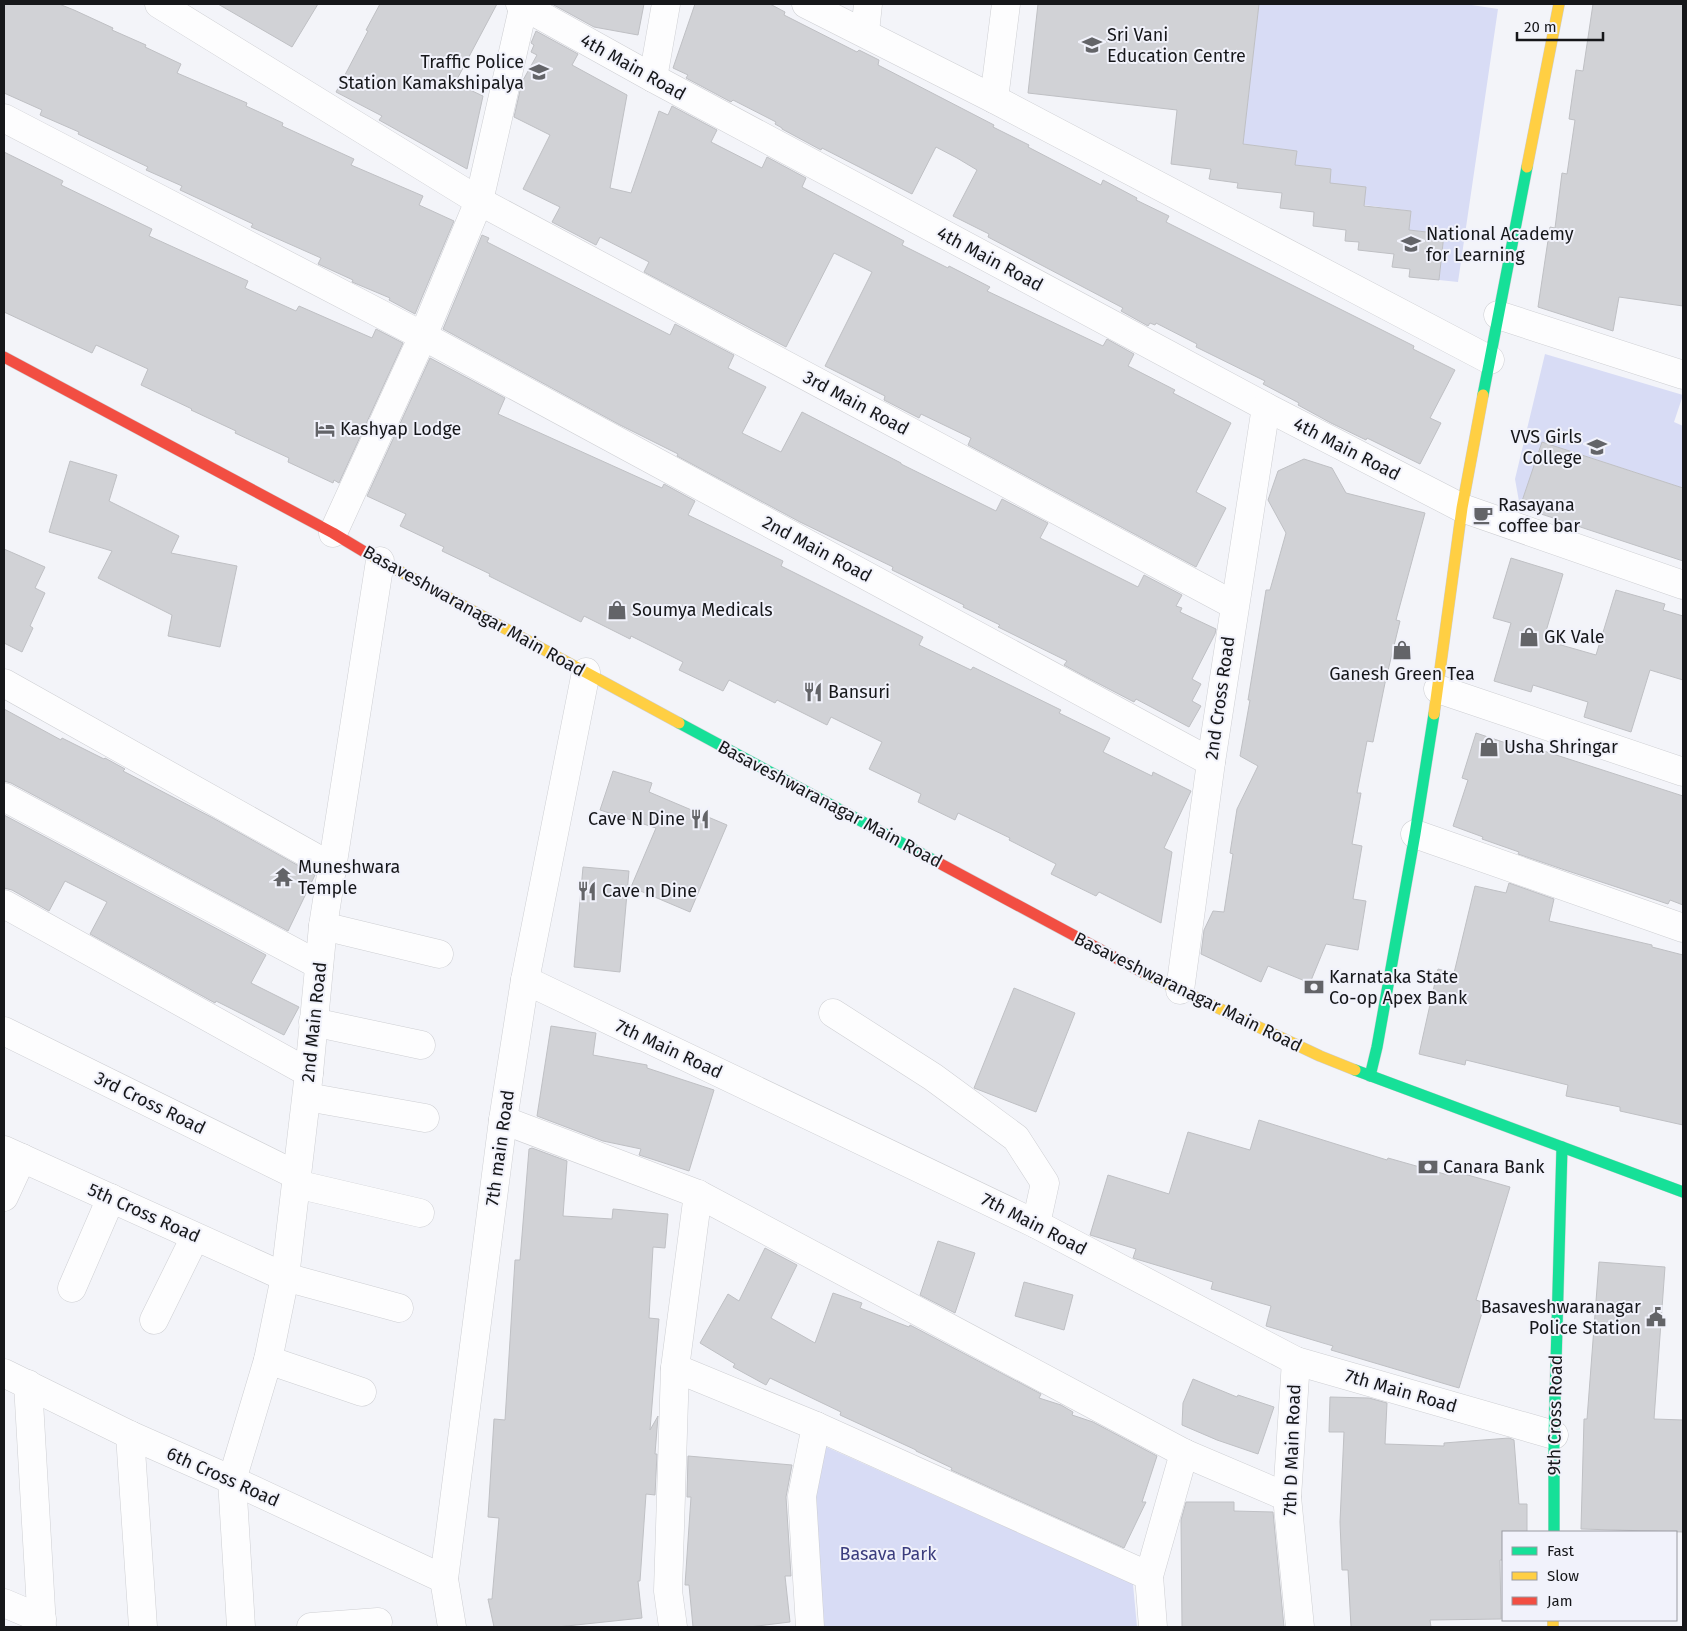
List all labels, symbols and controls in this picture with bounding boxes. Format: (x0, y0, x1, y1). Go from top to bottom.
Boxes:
scale bar (1517, 10, 1603, 42)
text: 20 m (1524, 18, 1557, 36)
place label: Sri Vani Education Centre (1107, 24, 1246, 67)
street label: 4th Main Road (576, 29, 690, 105)
school or university icon: Sri Vani Education Centre (1081, 34, 1103, 56)
place label: Traffic Police Station Kamakshipalya (338, 51, 524, 94)
school or university icon: Traffic Police Station Kamakshipalya (528, 61, 550, 83)
street label: 4th Main Road (933, 222, 1047, 296)
place label: National Academy for Learning (1426, 223, 1574, 266)
school or university icon: National Academy for Learning (1400, 233, 1422, 255)
street label: 3rd Main Road (799, 366, 913, 440)
street label: 4th Main Road (1290, 413, 1404, 485)
hotel icon: Kashyap Lodge (314, 418, 336, 440)
place label: Kashyap Lodge (340, 418, 461, 440)
place label: VVS Girls College (1511, 426, 1582, 469)
school or university icon: VVS Girls College (1586, 436, 1608, 458)
place label: Rasayana coffee bar (1498, 494, 1580, 537)
cafe icon: Rasayana coffee bar (1472, 504, 1494, 526)
street label: 2nd Main Road (759, 511, 875, 587)
street label: Basaveshwaranagar Main Road (359, 541, 589, 681)
shop icon: Soumya Medicals (606, 599, 628, 621)
place label: Soumya Medicals (632, 599, 773, 621)
shop icon: GK Vale (1518, 626, 1540, 648)
place label: GK Vale (1544, 626, 1605, 648)
street label: 2nd Cross Road (1200, 635, 1240, 761)
shop icon: Ganesh Green Tea (1391, 639, 1413, 661)
place label: Ganesh Green Tea (1329, 663, 1475, 685)
restaurant icon: Bansuri (802, 681, 824, 703)
place label: Bansuri (828, 681, 890, 703)
street label: Basaveshwaranagar Main Road (714, 735, 946, 873)
shop icon: Usha Shringar (1478, 736, 1500, 758)
place label: Usha Shringar (1504, 736, 1618, 758)
place label: Cave N Dine (588, 808, 685, 830)
restaurant icon: Cave N Dine (689, 808, 711, 830)
place label: Muneshwara Temple (298, 856, 400, 899)
temple icon: Muneshwara Temple (272, 866, 294, 888)
restaurant icon: Cave n Dine (576, 880, 598, 902)
place label: Cave n Dine (602, 880, 697, 902)
street label: Basaveshwaranagar Main Road (1070, 927, 1306, 1057)
street label: 2nd Main Road (297, 961, 331, 1083)
place label: Karnataka State Co-op Apex Bank (1329, 966, 1468, 1009)
bank icon: Karnataka State Co-op Apex Bank (1303, 976, 1325, 998)
street label: 7th Main Road (612, 1015, 726, 1083)
street label: 3rd Cross Road (91, 1067, 209, 1139)
street label: 7th main Road (481, 1089, 519, 1207)
bank icon: Canara Bank (1417, 1156, 1439, 1178)
place label: Canara Bank (1443, 1156, 1545, 1178)
street label: 5th Cross Road (85, 1178, 203, 1248)
street label: 7th Main Road (978, 1188, 1090, 1260)
place label: Basaveshwaranagar Police Station (1481, 1296, 1641, 1339)
public building icon: Basaveshwaranagar Police Station (1645, 1306, 1667, 1328)
street label: 9th Cross Road (1543, 1354, 1567, 1476)
street label: 7th Main Road (1342, 1365, 1460, 1417)
street label: 7th D Main Road (1279, 1384, 1305, 1516)
street label: 6th Cross Road (163, 1442, 283, 1512)
legend (1502, 1531, 1677, 1621)
text: Fast (1547, 1542, 1574, 1560)
park label: Basava Park (840, 1543, 937, 1565)
text: Slow (1547, 1567, 1579, 1585)
text: Jam (1547, 1592, 1573, 1610)

